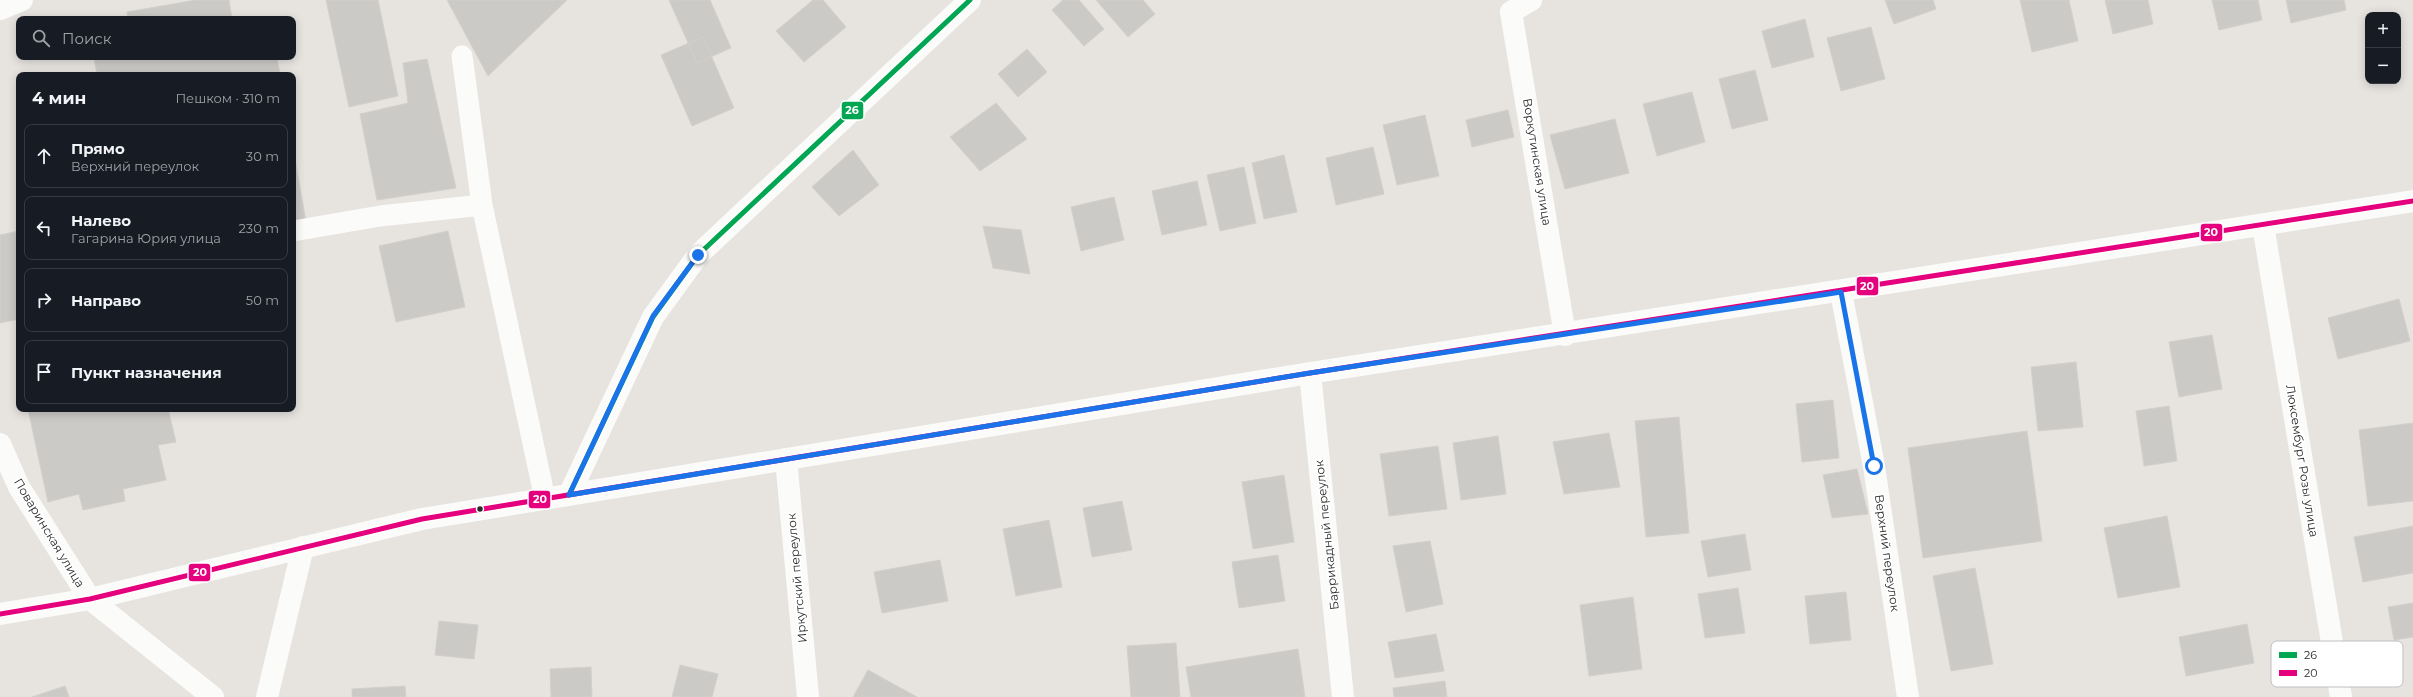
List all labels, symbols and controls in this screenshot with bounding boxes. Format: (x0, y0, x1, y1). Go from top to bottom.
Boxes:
map controls (2365, 12, 2401, 84)
button: + (2365, 12, 2401, 48)
search box (16, 16, 296, 60)
icon: search (30, 27, 52, 49)
text: Поиск (62, 29, 111, 48)
button: − (2365, 48, 2401, 84)
text: 4 мин (32, 88, 86, 108)
text: Пешком · 310 m (175, 90, 280, 106)
street label: Воркутинская улица (1520, 97, 1555, 227)
line badge: 26 (841, 101, 864, 120)
text: 26 (845, 103, 859, 117)
text: Прямо (71, 139, 125, 158)
icon: ahead (33, 145, 55, 167)
text: 30 m (246, 148, 279, 164)
text: Верхний переулок (71, 158, 199, 174)
text: Налево (71, 211, 131, 230)
icon: left (33, 217, 55, 239)
text: 230 m (238, 220, 279, 236)
line badge: 20 (2200, 223, 2223, 242)
text: 20 (2204, 225, 2219, 239)
text: Гагарина Юрия улица (71, 230, 221, 246)
route end (689, 246, 707, 264)
line badge: 20 (1856, 276, 1879, 296)
text: 20 (1860, 279, 1875, 293)
icon: right (33, 289, 55, 311)
text: Направо (71, 291, 141, 310)
text: 50 m (246, 292, 279, 308)
icon: arrive (33, 361, 55, 383)
text: Пункт назначения (71, 363, 222, 382)
street label: Люксембург Розы улица (2283, 384, 2322, 538)
route start (1865, 457, 1883, 475)
street label: Баррикадный переулок (1311, 459, 1342, 611)
street label: Поваринская улица (11, 475, 88, 590)
line badge: 20 (528, 490, 551, 509)
text: 20 (533, 492, 548, 506)
street label: Верхний переулок (1872, 493, 1903, 612)
unlabelled marker (475, 504, 485, 514)
street label: Иркутский переулок (783, 513, 810, 643)
line badge: 20 (188, 563, 211, 582)
text: 20 (193, 565, 208, 579)
legend (2271, 641, 2403, 687)
text: 26 (2304, 648, 2317, 662)
text: 20 (2304, 666, 2318, 680)

